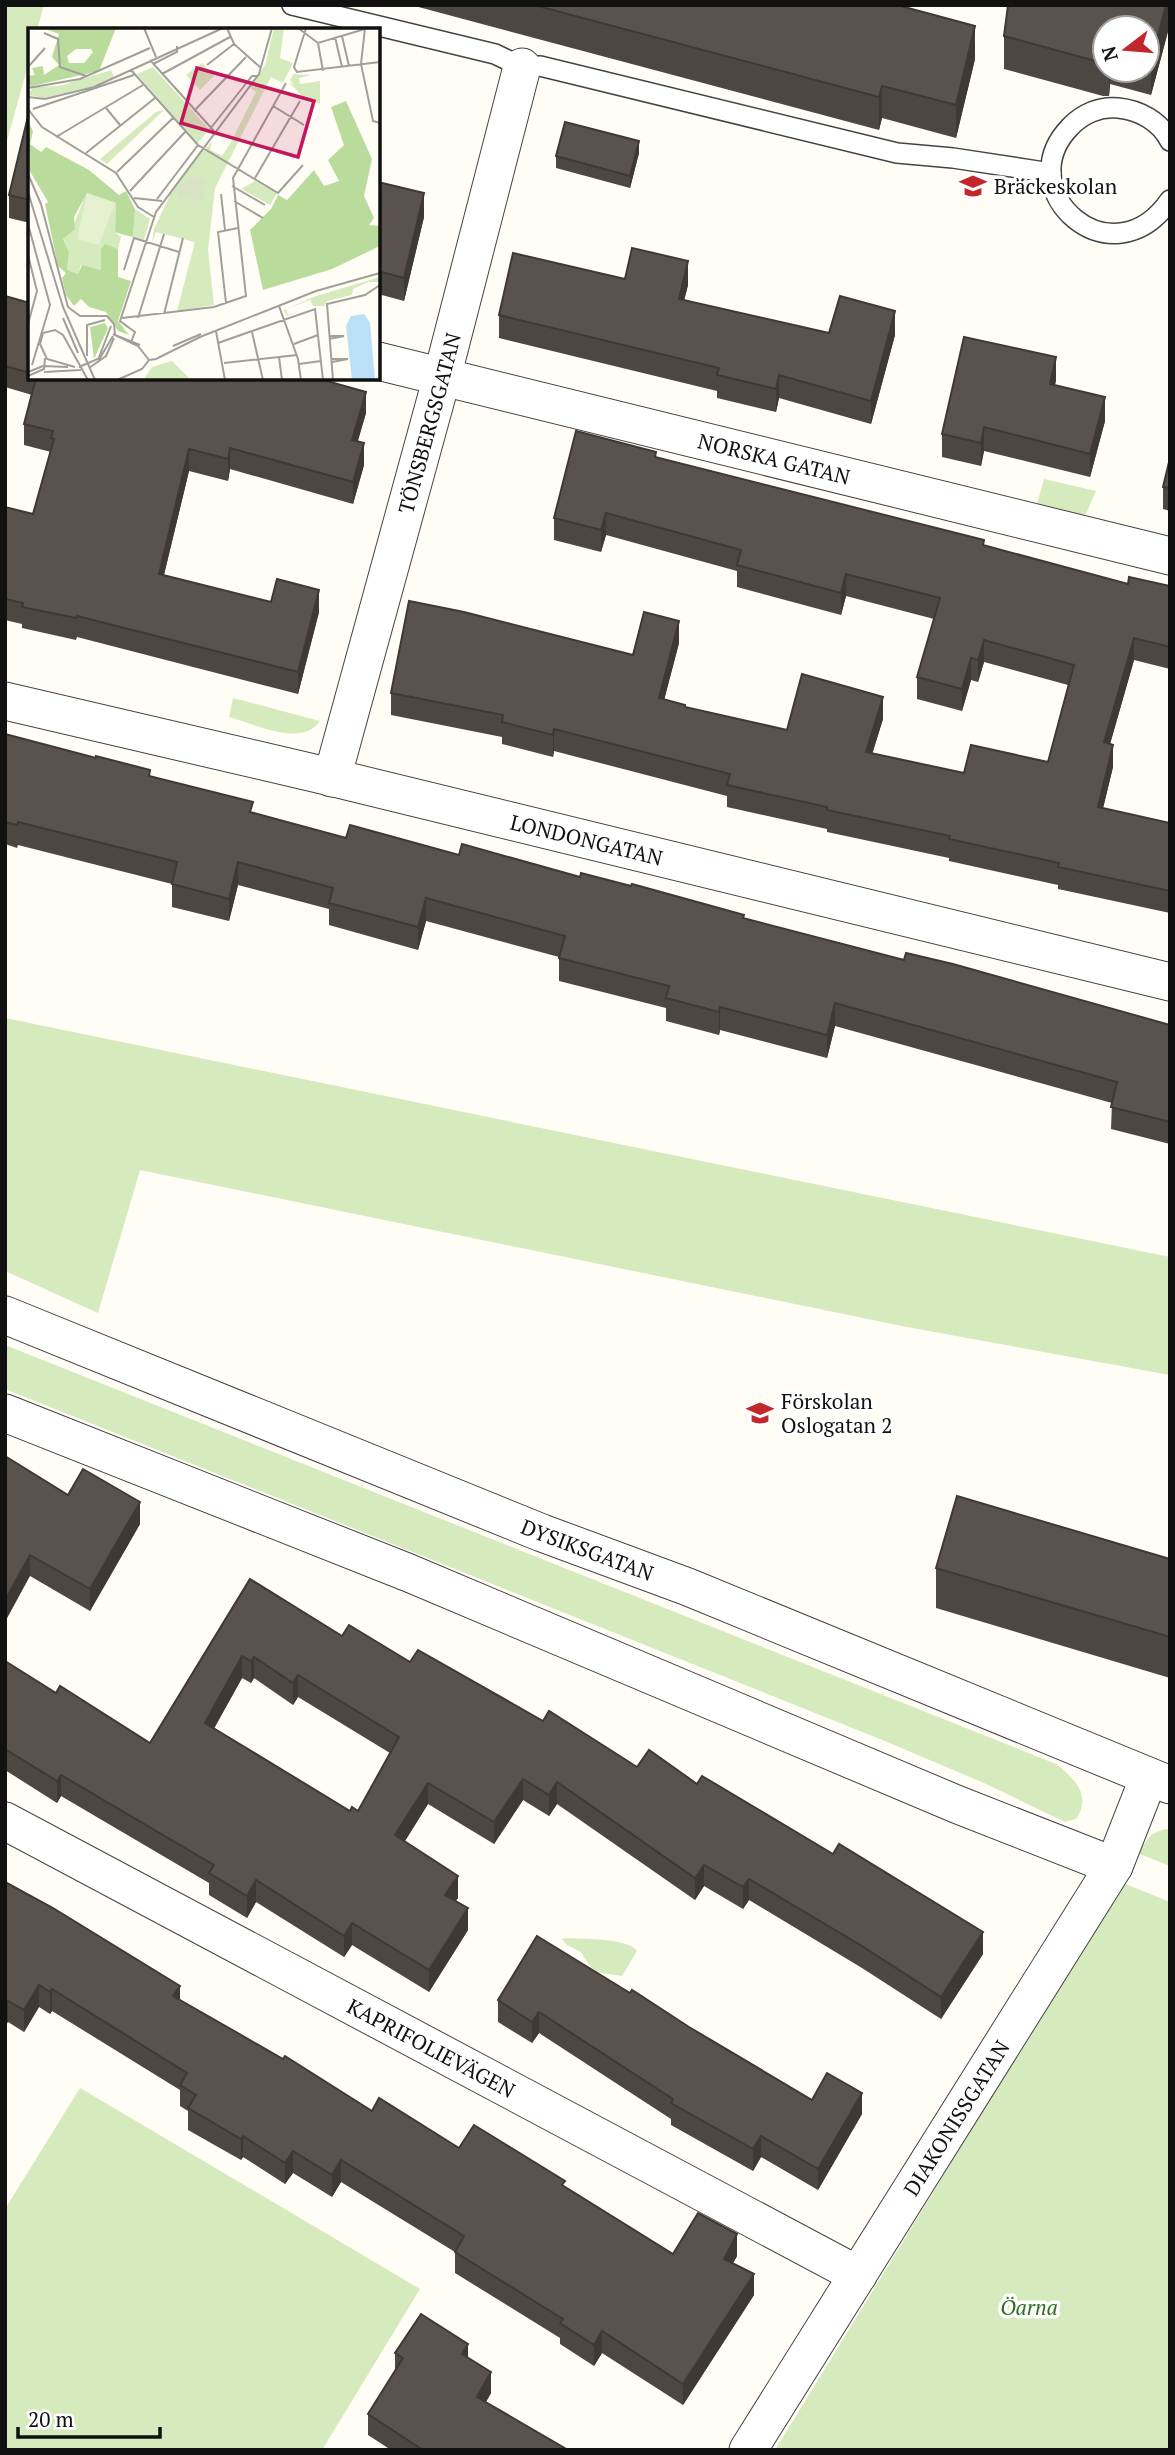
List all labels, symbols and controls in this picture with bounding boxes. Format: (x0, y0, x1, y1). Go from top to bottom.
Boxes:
north arrow (1091, 14, 1161, 84)
inset map (28, 28, 380, 380)
text: N (1095, 43, 1123, 64)
school or university icon: Bräckeskolan (958, 171, 988, 201)
place label: Bräckeskolan (994, 172, 1118, 200)
street label: TÖNSBERGSGATAN (391, 330, 467, 517)
street label: NORSKA GATAN (695, 426, 853, 491)
street label: LONDONGATAN (508, 808, 666, 872)
place label: Förskolan Oslogatan 2 (781, 1387, 892, 1439)
school or university icon: Förskolan Oslogatan 2 (745, 1398, 775, 1428)
street label: DYSIKSGATAN (517, 1512, 658, 1587)
street label: KAPRIFOLIEVÄGEN (343, 1992, 520, 2104)
street label: DIAKONISSGATAN (897, 2035, 1015, 2201)
park label: Öarna (1000, 2293, 1058, 2321)
scale bar (18, 2396, 159, 2440)
text: 20 m (28, 2405, 74, 2433)

